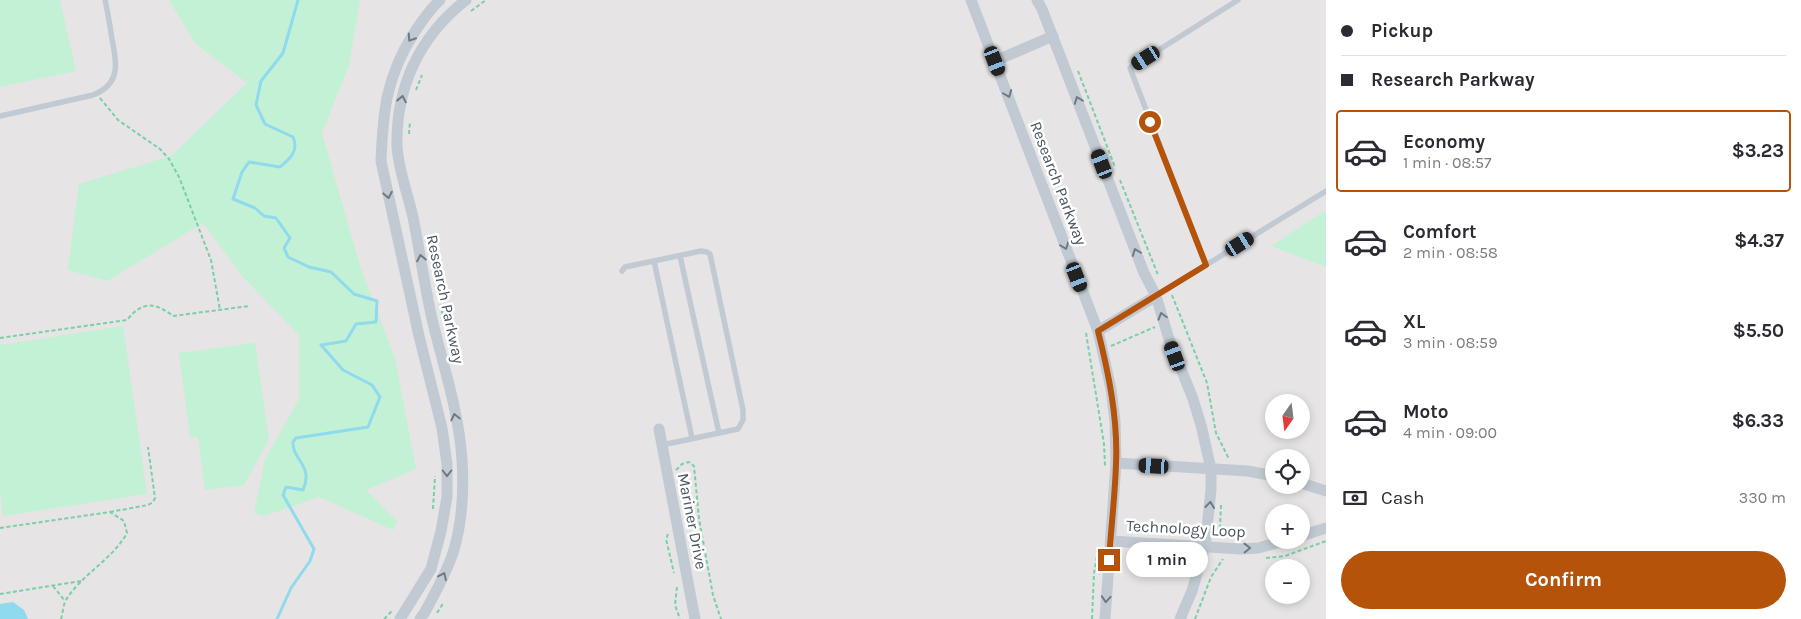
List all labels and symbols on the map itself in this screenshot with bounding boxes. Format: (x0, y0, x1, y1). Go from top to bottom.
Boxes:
one-way arrow (407, 33, 417, 42)
car (982, 44, 1007, 78)
car (1129, 44, 1162, 72)
one-way arrow (1002, 90, 1012, 98)
one-way arrow (396, 94, 407, 103)
one-way arrow (1074, 96, 1084, 105)
route start (1139, 111, 1161, 133)
street label: Research Parkway (1026, 119, 1091, 248)
car (1089, 147, 1114, 181)
one-way arrow (382, 190, 393, 199)
car (1223, 230, 1256, 258)
street label: Research Parkway (423, 233, 469, 366)
one-way arrow (1059, 242, 1069, 250)
one-way arrow (1132, 248, 1142, 257)
one-way arrow (416, 254, 426, 263)
car (1064, 260, 1089, 294)
one-way arrow (1157, 311, 1168, 320)
car (1162, 339, 1187, 373)
north arrow (1265, 394, 1310, 439)
one-way arrow (450, 412, 461, 421)
car (1138, 458, 1169, 474)
one-way arrow (442, 470, 452, 478)
street label: Mariner Drive (674, 471, 711, 571)
one-way arrow (1204, 501, 1215, 509)
street label: Technology Loop (1126, 516, 1246, 541)
callout: 1 min (1126, 542, 1209, 578)
one-way arrow (1243, 543, 1251, 553)
route end (1098, 549, 1120, 571)
one-way arrow (436, 572, 447, 581)
one-way arrow (1101, 595, 1112, 603)

